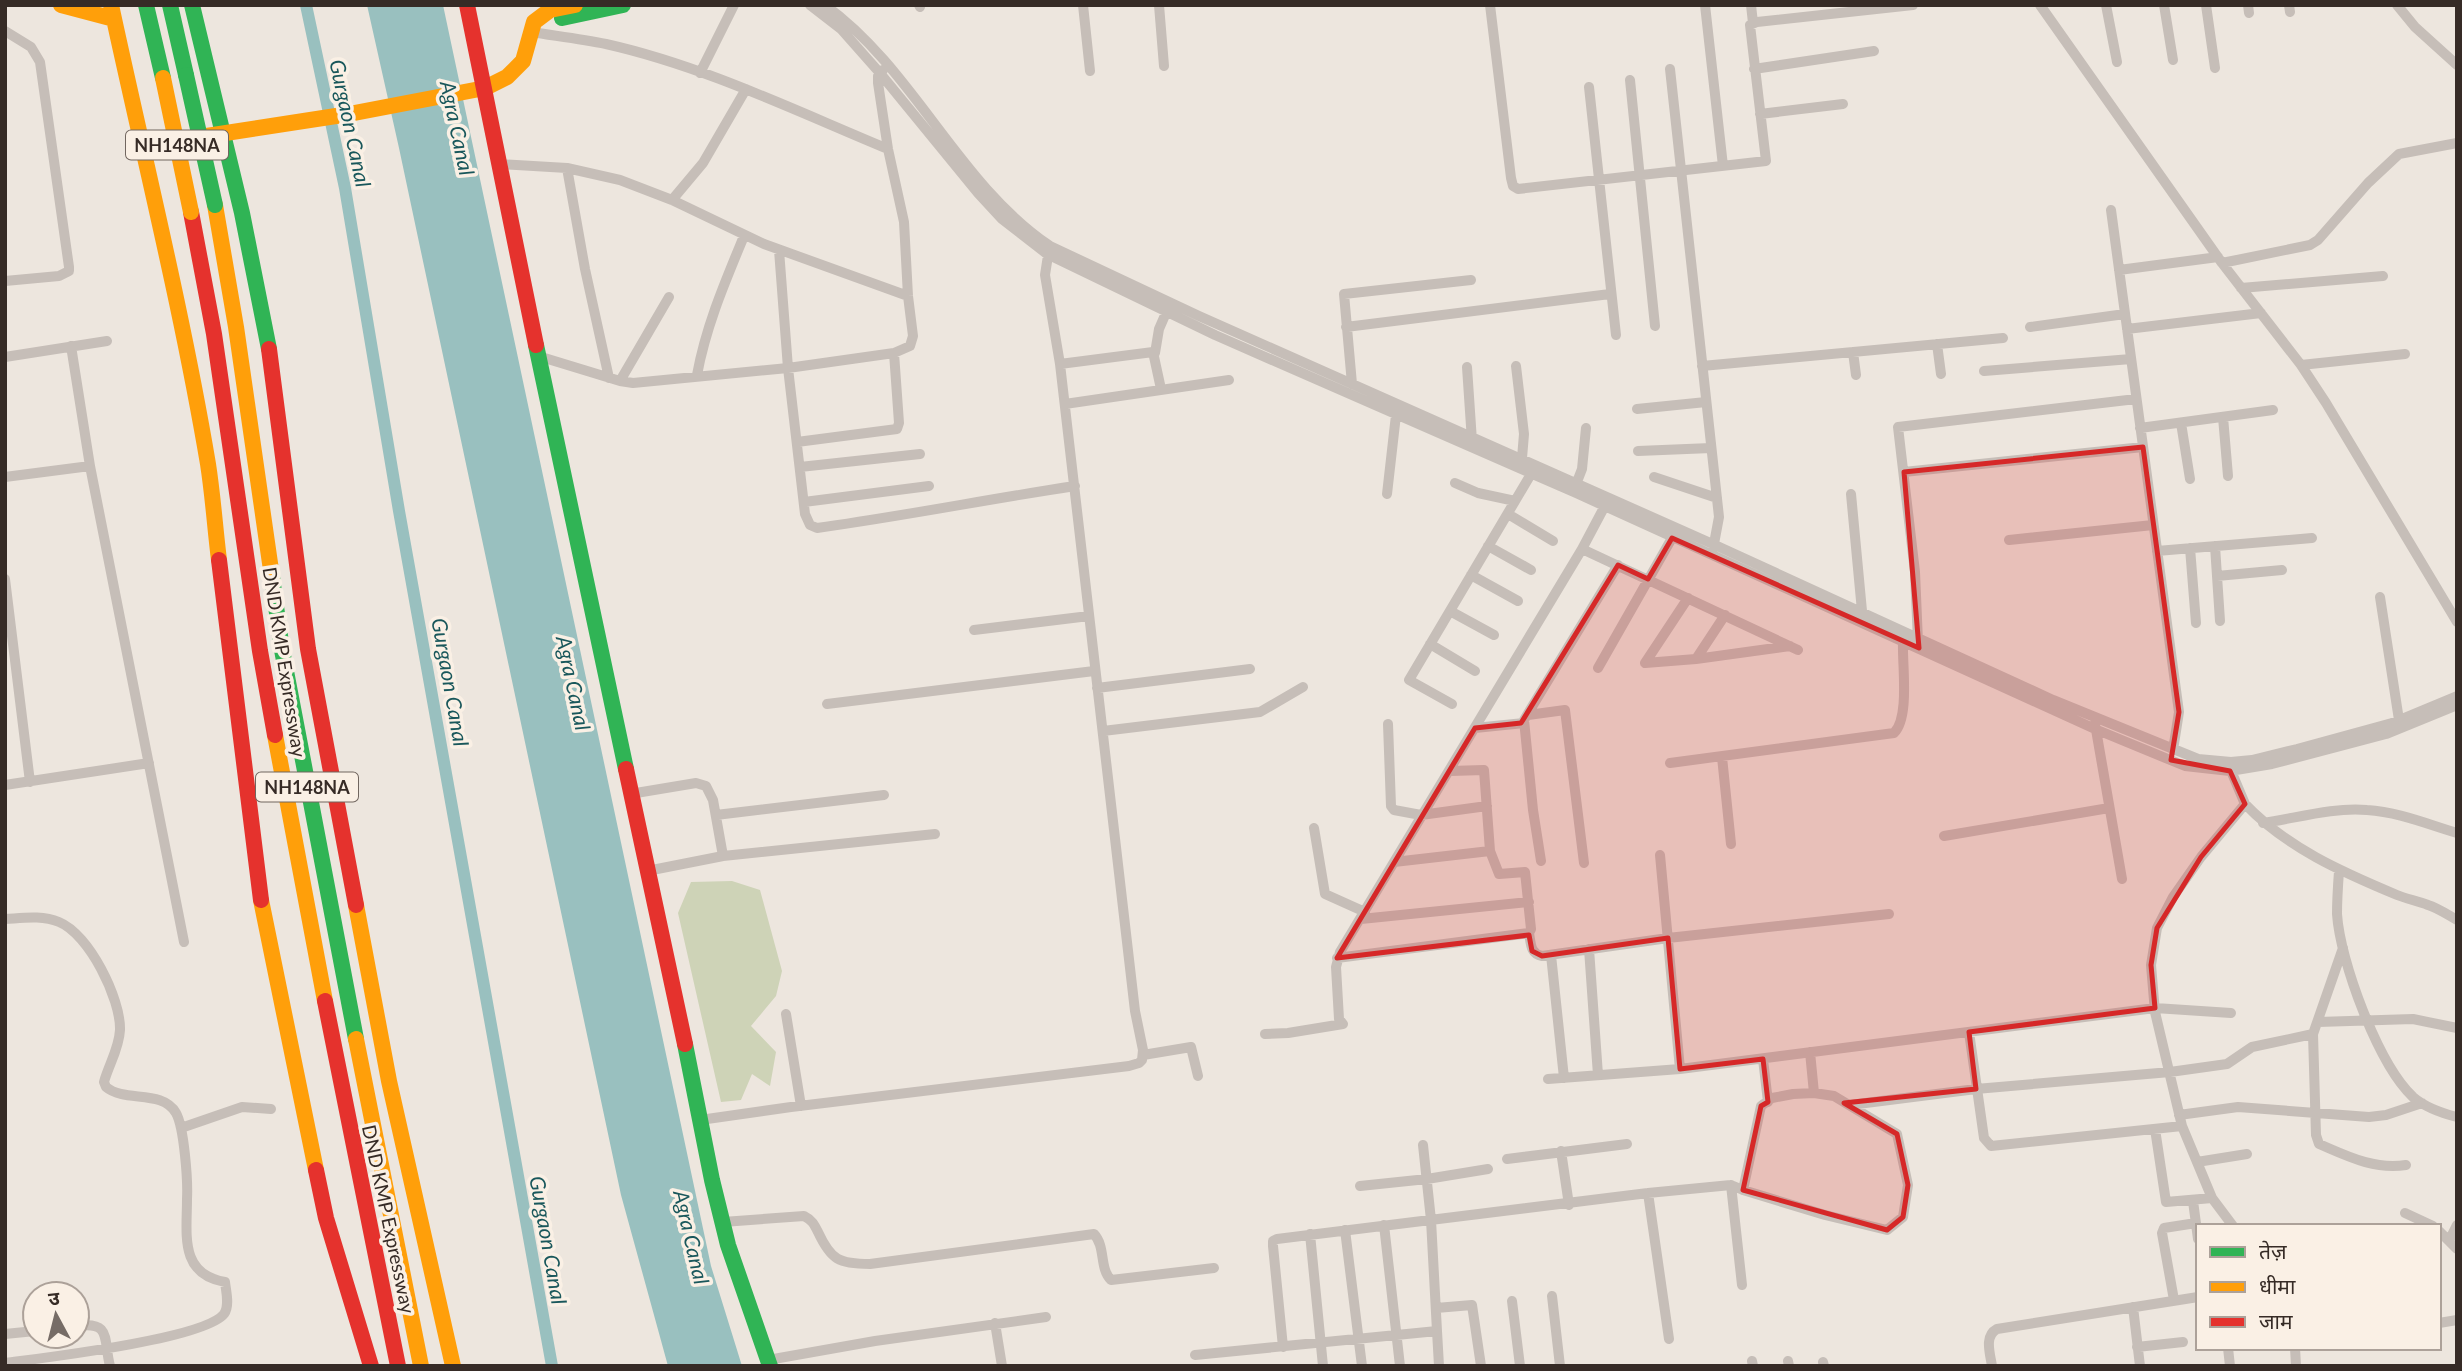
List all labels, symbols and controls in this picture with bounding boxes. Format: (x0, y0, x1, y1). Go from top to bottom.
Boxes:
water label: Gurgaon Canal (325, 57, 377, 189)
water label: Agra Canal (436, 77, 480, 178)
road number: NH148NA (126, 130, 228, 160)
street label: DND KMP Expressway (259, 565, 311, 759)
water label: Gurgaon Canal (427, 616, 475, 748)
water label: Agra Canal (552, 632, 596, 733)
road number: NH148NA (256, 772, 358, 802)
street label: DND KMP Expressway (358, 1123, 420, 1316)
water label: Gurgaon Canal (525, 1174, 573, 1306)
water label: Agra Canal (669, 1186, 715, 1287)
legend (2196, 1224, 2441, 1350)
text: तेज़ (2259, 1238, 2287, 1263)
text: धीमा (2259, 1273, 2296, 1298)
north arrow (21, 1280, 91, 1350)
text: उ (47, 1285, 62, 1310)
text: जाम (2259, 1308, 2293, 1333)

